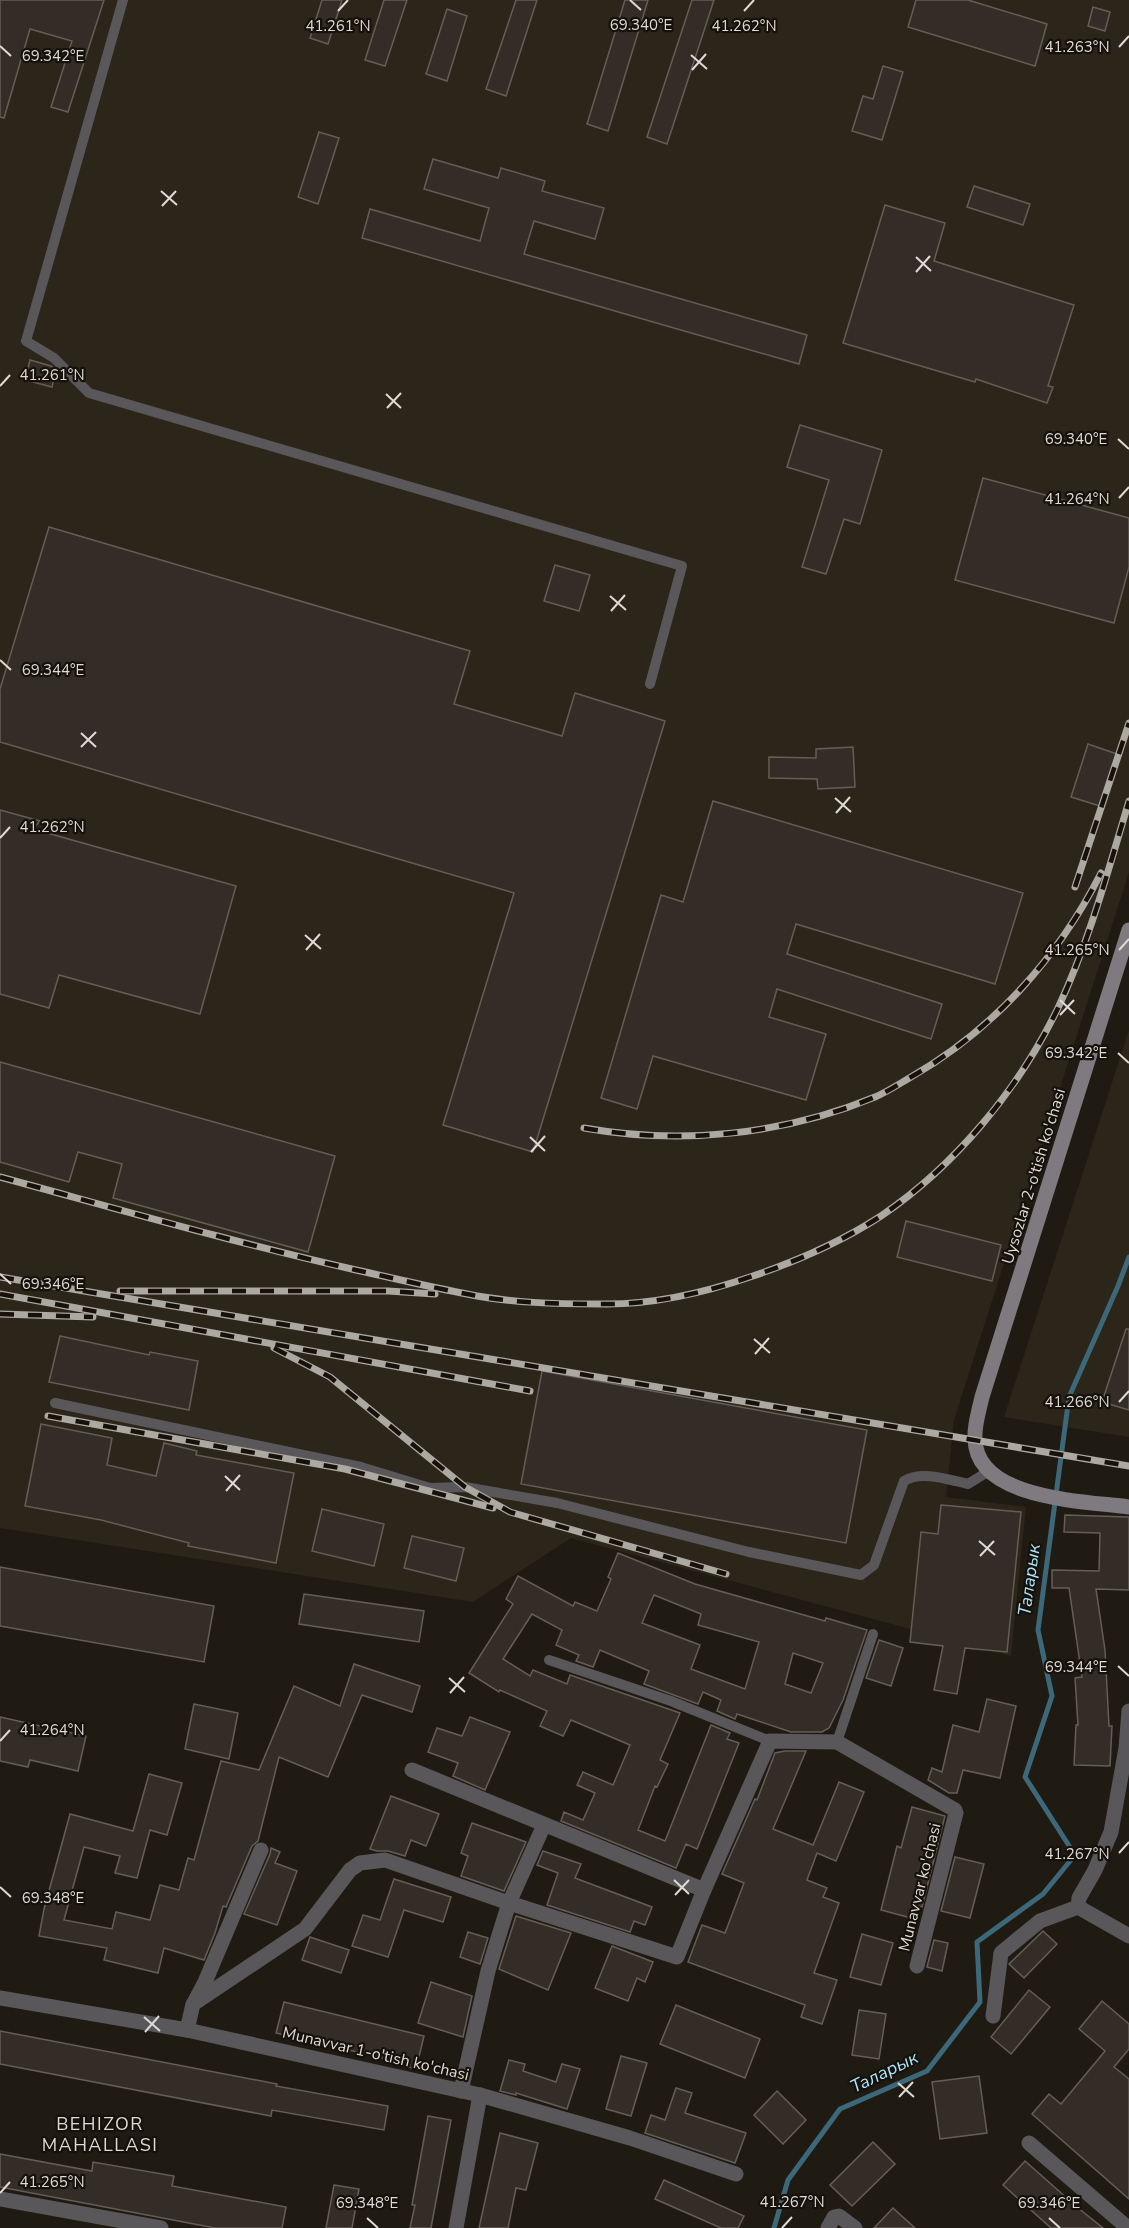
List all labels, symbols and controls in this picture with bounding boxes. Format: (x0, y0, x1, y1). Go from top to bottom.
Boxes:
text: 69.340°E (610, 15, 672, 35)
text: 41.261°N (305, 16, 371, 36)
text: 41.262°N (711, 16, 777, 36)
text: 41.263°N (1044, 37, 1110, 57)
text: 69.342°E (22, 46, 84, 66)
text: 41.261°N (19, 365, 85, 385)
text: 69.340°E (1045, 429, 1107, 449)
text: 41.264°N (1044, 489, 1110, 509)
text: 69.344°E (22, 660, 84, 680)
text: 41.262°N (19, 817, 85, 837)
text: 41.265°N (1044, 940, 1110, 960)
text: 69.342°E (1045, 1043, 1107, 1063)
street label: Uysozlar 2-o'tish ko'chasi (997, 1086, 1071, 1267)
text: 69.346°E (22, 1274, 84, 1294)
text: 41.266°N (1044, 1392, 1110, 1412)
water label: Таларык (1012, 1542, 1046, 1618)
text: 69.344°E (1045, 1657, 1107, 1677)
text: 41.264°N (19, 1720, 85, 1740)
street label: Munavvar ko'chasi (893, 1821, 947, 1954)
text: 41.267°N (1044, 1844, 1110, 1864)
text: 69.348°E (22, 1888, 84, 1908)
street label: Munavvar 1-o'tish ko'chasi (280, 2022, 471, 2086)
water label: Таларык (846, 2045, 922, 2099)
district label: BEHIZOR MAHALLASI (42, 2112, 158, 2157)
text: 41.265°N (19, 2172, 85, 2192)
text: 41.267°N (759, 2192, 825, 2212)
text: 69.348°E (336, 2193, 398, 2213)
text: 69.346°E (1018, 2193, 1080, 2213)

